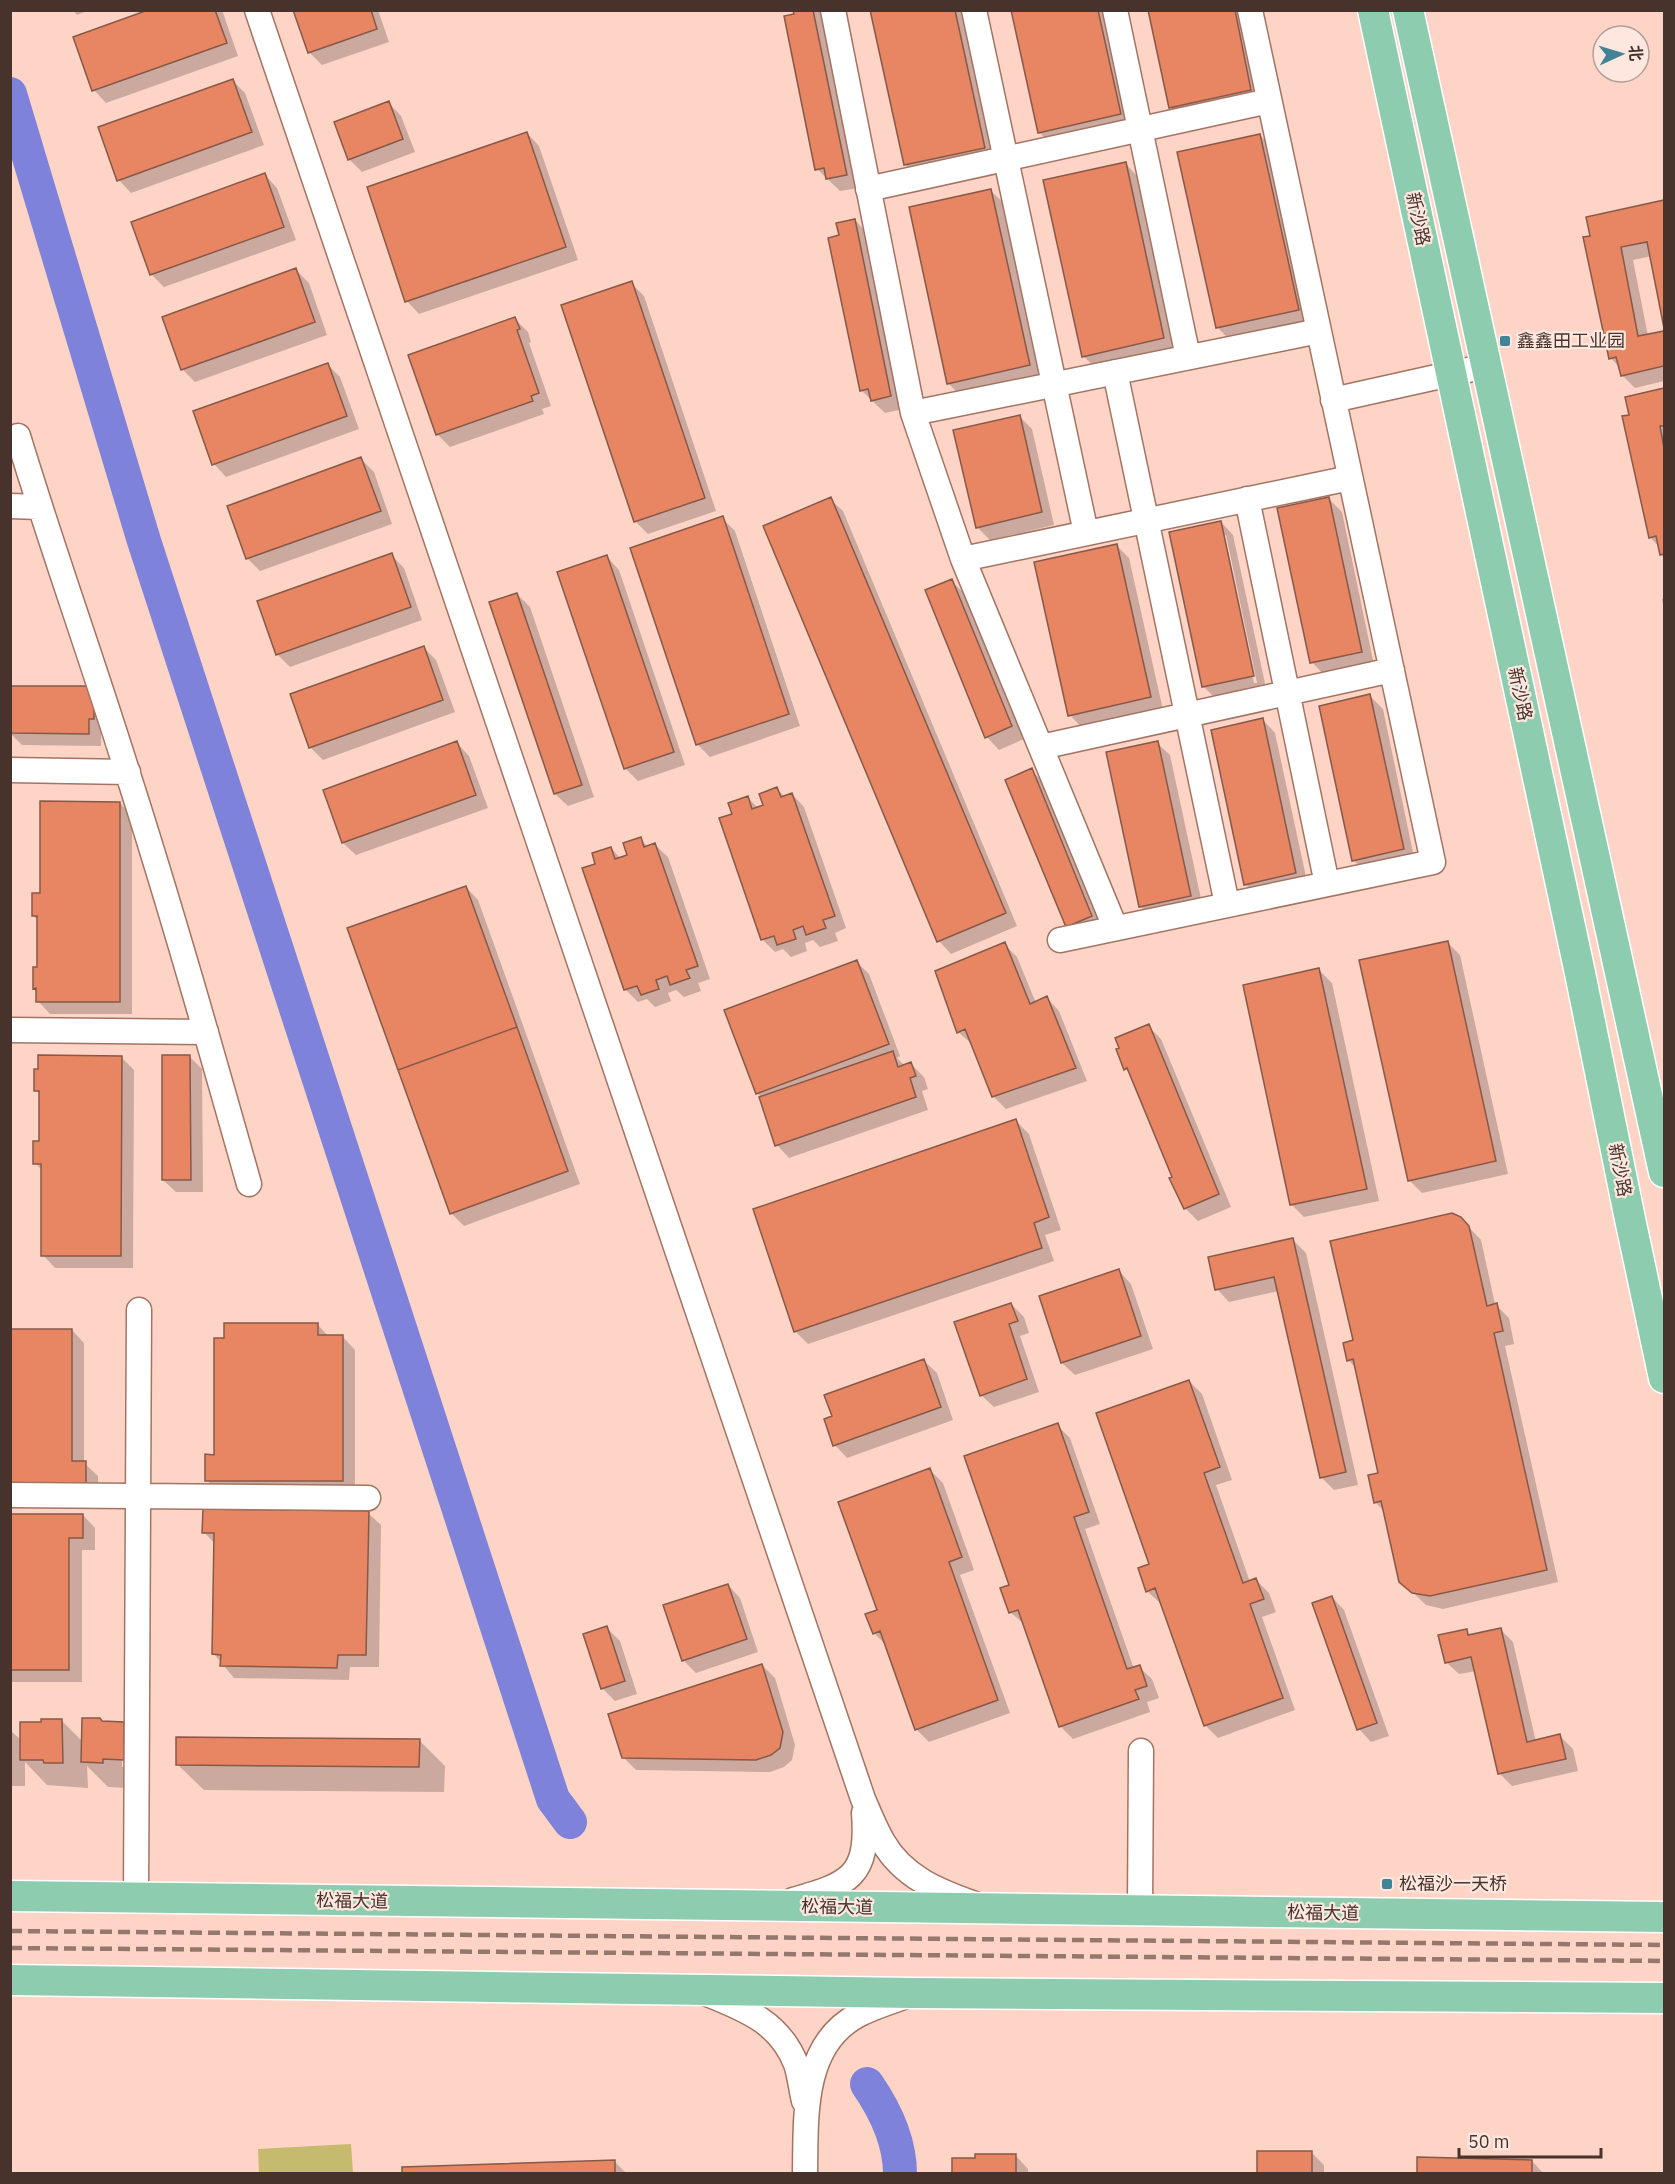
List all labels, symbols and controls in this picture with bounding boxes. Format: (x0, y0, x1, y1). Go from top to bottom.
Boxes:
north arrow (1591, 24, 1651, 84)
text: 北 (1625, 44, 1646, 62)
street label: 新沙路 (1402, 190, 1435, 248)
place label: 鑫鑫田工业园 (1517, 329, 1625, 352)
marker: 鑫鑫田工业园 (1498, 334, 1512, 348)
street label: 新沙路 (1504, 665, 1537, 723)
street label: 新沙路 (1604, 1141, 1637, 1199)
place label: 松福沙一天桥 (1399, 1872, 1507, 1895)
marker: 松福沙一天桥 (1380, 1877, 1394, 1891)
street label: 松福大道 (316, 1888, 388, 1913)
street label: 松福大道 (801, 1894, 873, 1919)
street label: 松福大道 (1287, 1900, 1359, 1925)
scale bar (1459, 2121, 1602, 2159)
text: 50 m (1468, 2130, 1510, 2153)

